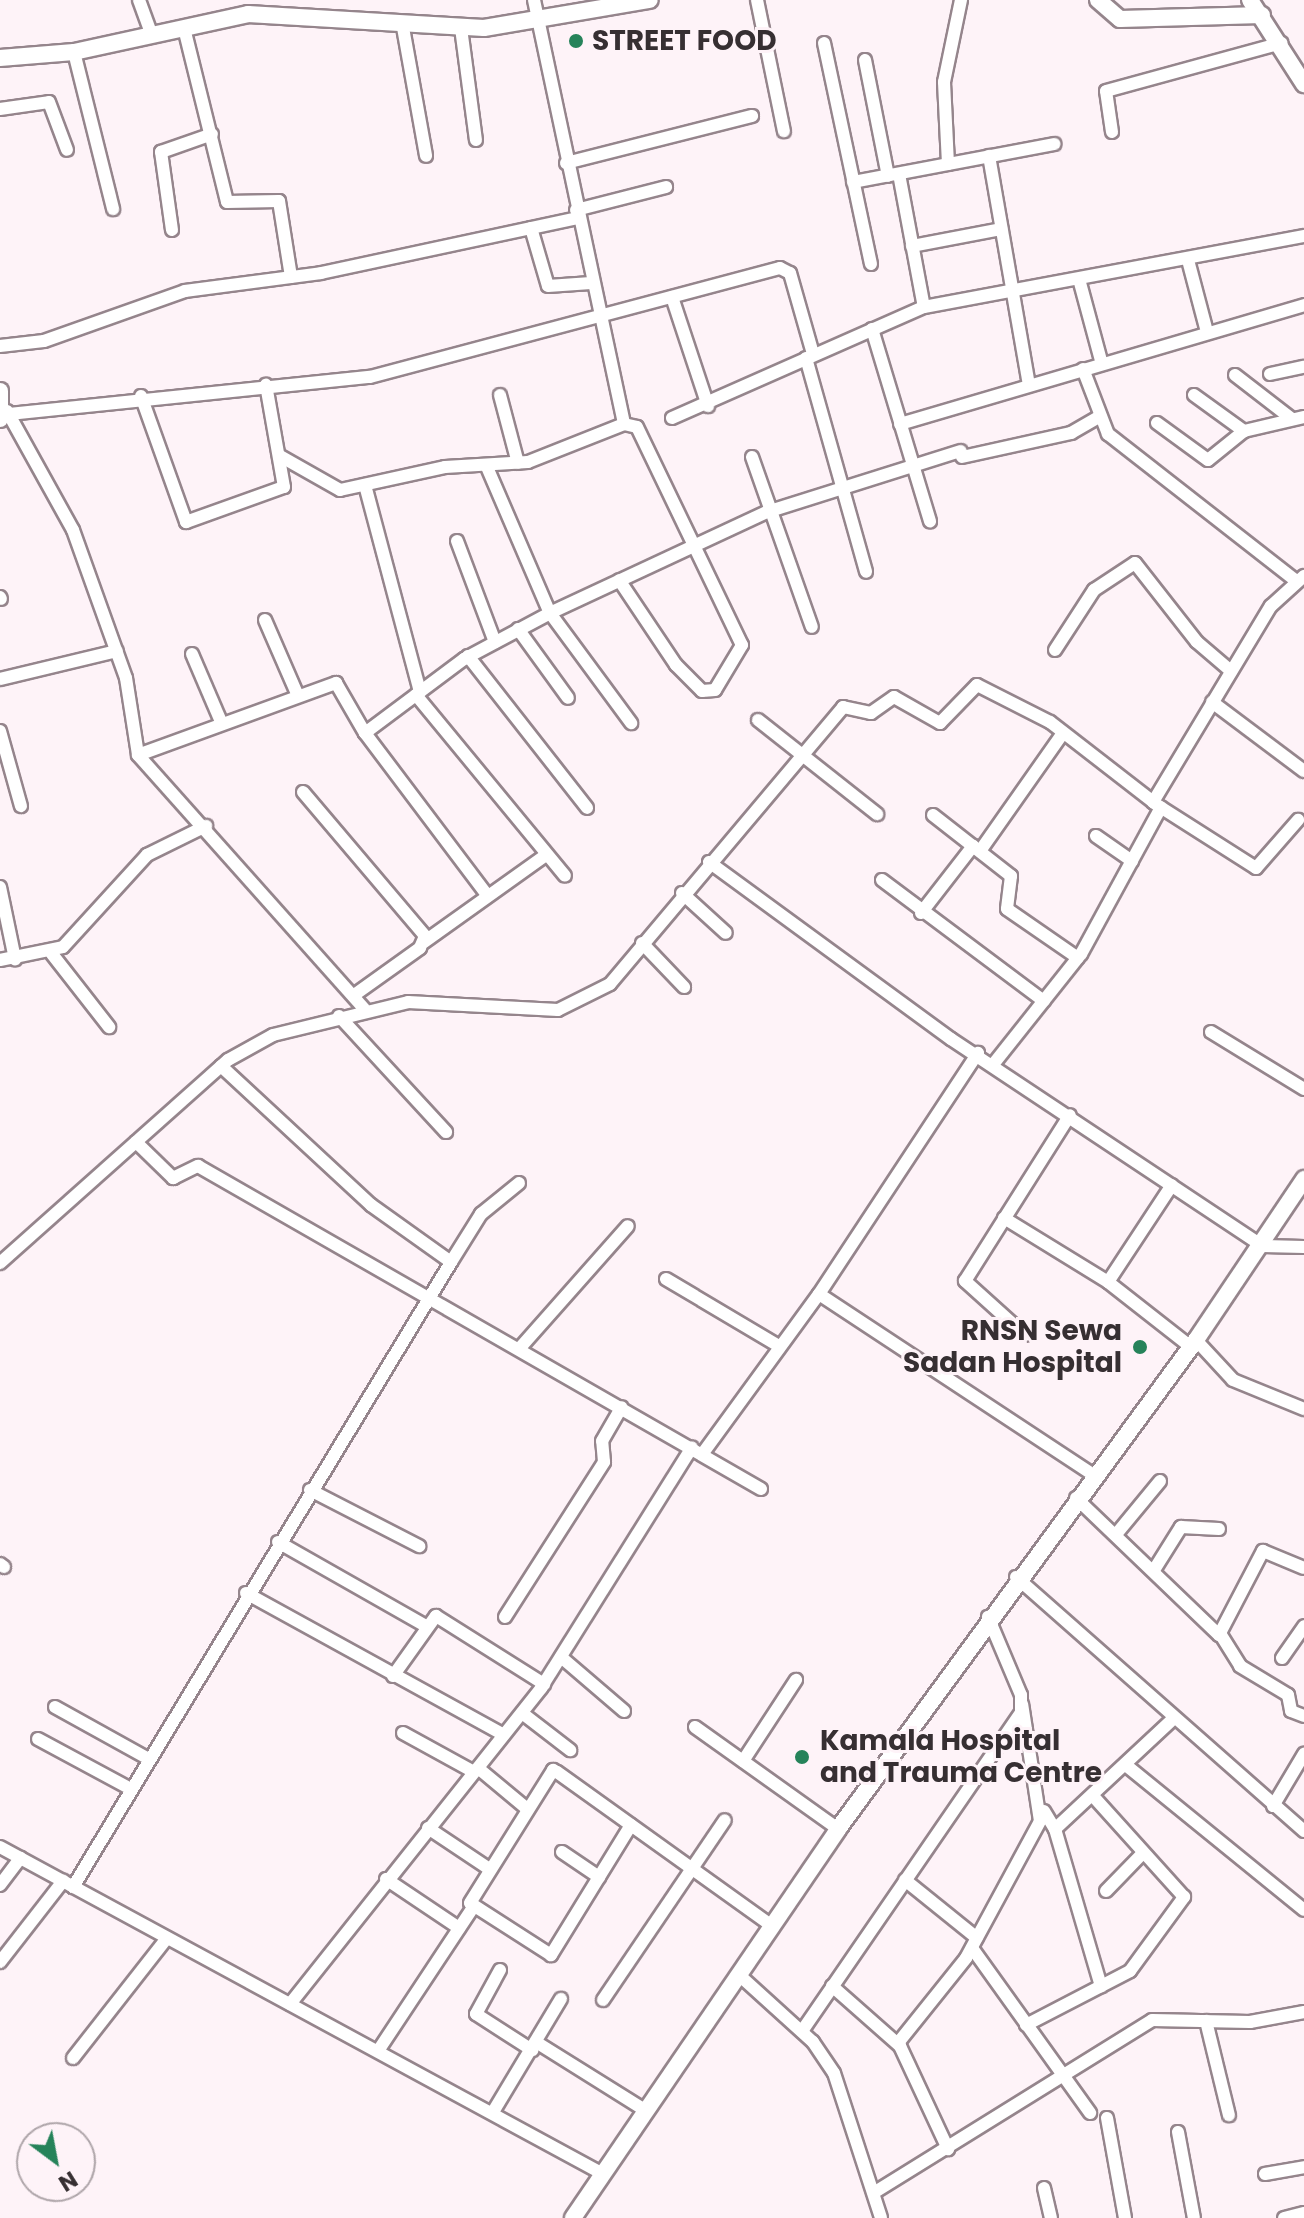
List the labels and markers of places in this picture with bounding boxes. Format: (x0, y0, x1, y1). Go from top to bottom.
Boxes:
place label: STREET FOOD (592, 24, 776, 58)
marker: STREET FOOD (567, 32, 585, 50)
place label: RNSN Sewa Sadan Hospital (903, 1314, 1122, 1380)
marker: RNSN Sewa Sadan Hospital (1129, 1336, 1151, 1358)
place label: Kamala Hospital and Trauma Centre (820, 1724, 1102, 1790)
marker: Kamala Hospital and Trauma Centre (791, 1746, 813, 1768)

